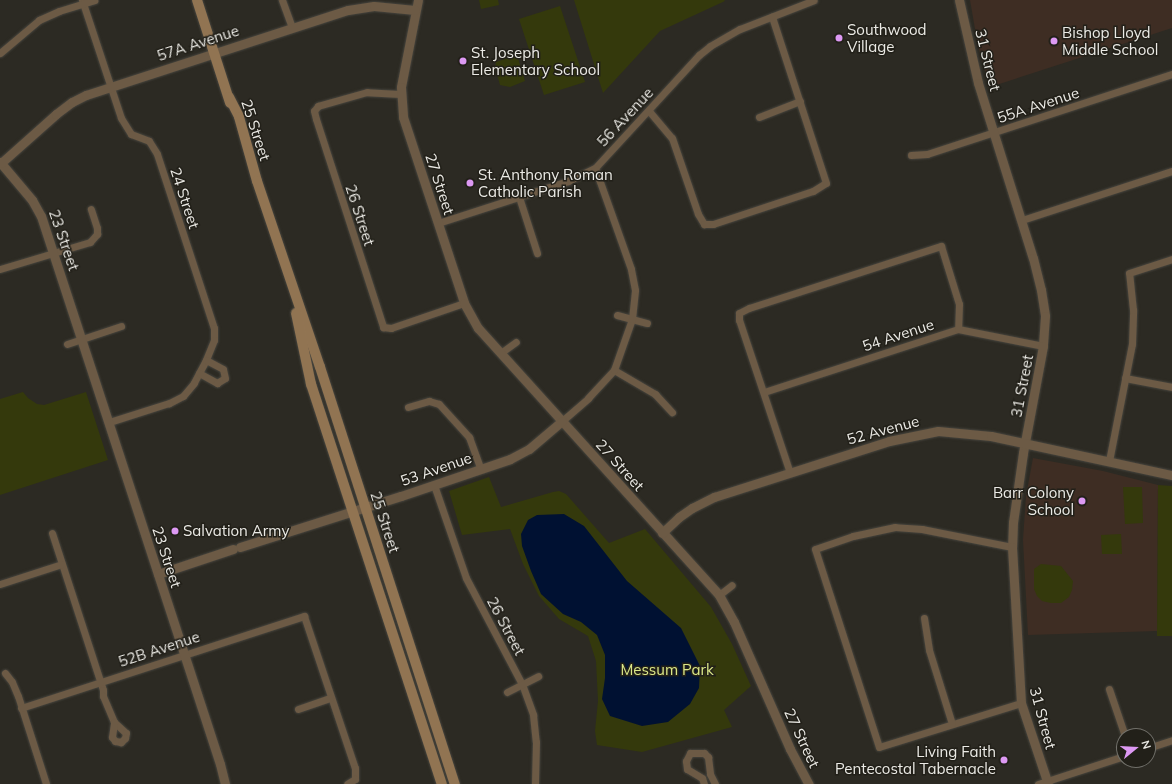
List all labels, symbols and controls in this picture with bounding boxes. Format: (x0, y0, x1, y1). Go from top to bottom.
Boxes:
place label: Southwood Village (847, 20, 927, 55)
street label: 57A Avenue (155, 21, 241, 65)
place label: Bishop Lloyd Middle School (1062, 23, 1158, 58)
street label: 31 Street (972, 27, 1004, 93)
marker: Southwood Village (834, 33, 844, 43)
marker: Bishop Lloyd Middle School (1049, 36, 1059, 46)
place label: St. Joseph Elementary School (471, 43, 600, 78)
marker: St. Joseph Elementary School (458, 56, 468, 66)
street label: 55A Avenue (995, 83, 1081, 127)
street label: 56 Avenue (593, 84, 657, 150)
street label: 25 Street (238, 97, 274, 163)
street label: 27 Street (422, 151, 458, 217)
street label: 24 Street (167, 165, 203, 231)
place label: St. Anthony Roman Catholic Parish (478, 165, 613, 200)
marker: St. Anthony Roman Catholic Parish (465, 178, 475, 188)
street label: 26 Street (342, 182, 378, 248)
street label: 23 Street (45, 207, 83, 273)
street label: 54 Avenue (860, 315, 936, 355)
street label: 31 Street (1007, 353, 1037, 419)
street label: 52 Avenue (845, 412, 921, 448)
street label: 27 Street (592, 435, 648, 495)
street label: 53 Avenue (398, 448, 474, 490)
place label: Barr Colony School (993, 483, 1074, 518)
street label: 25 Street (367, 489, 403, 555)
marker: Barr Colony School (1077, 496, 1087, 506)
place label: Salvation Army (183, 522, 289, 540)
street label: 23 Street (149, 524, 185, 590)
marker: Salvation Army (170, 526, 180, 536)
street label: 26 Street (483, 594, 529, 658)
street label: 52B Avenue (116, 627, 202, 671)
park label: Messum Park (620, 661, 714, 679)
street label: 31 Street (1026, 685, 1060, 751)
street label: 27 Street (780, 705, 824, 771)
north arrow (1116, 728, 1156, 768)
text: N (1139, 738, 1154, 751)
place label: Living Faith Pentecostal Tabernacle (835, 742, 996, 777)
marker: Living Faith Pentecostal Tabernacle (999, 755, 1009, 765)

